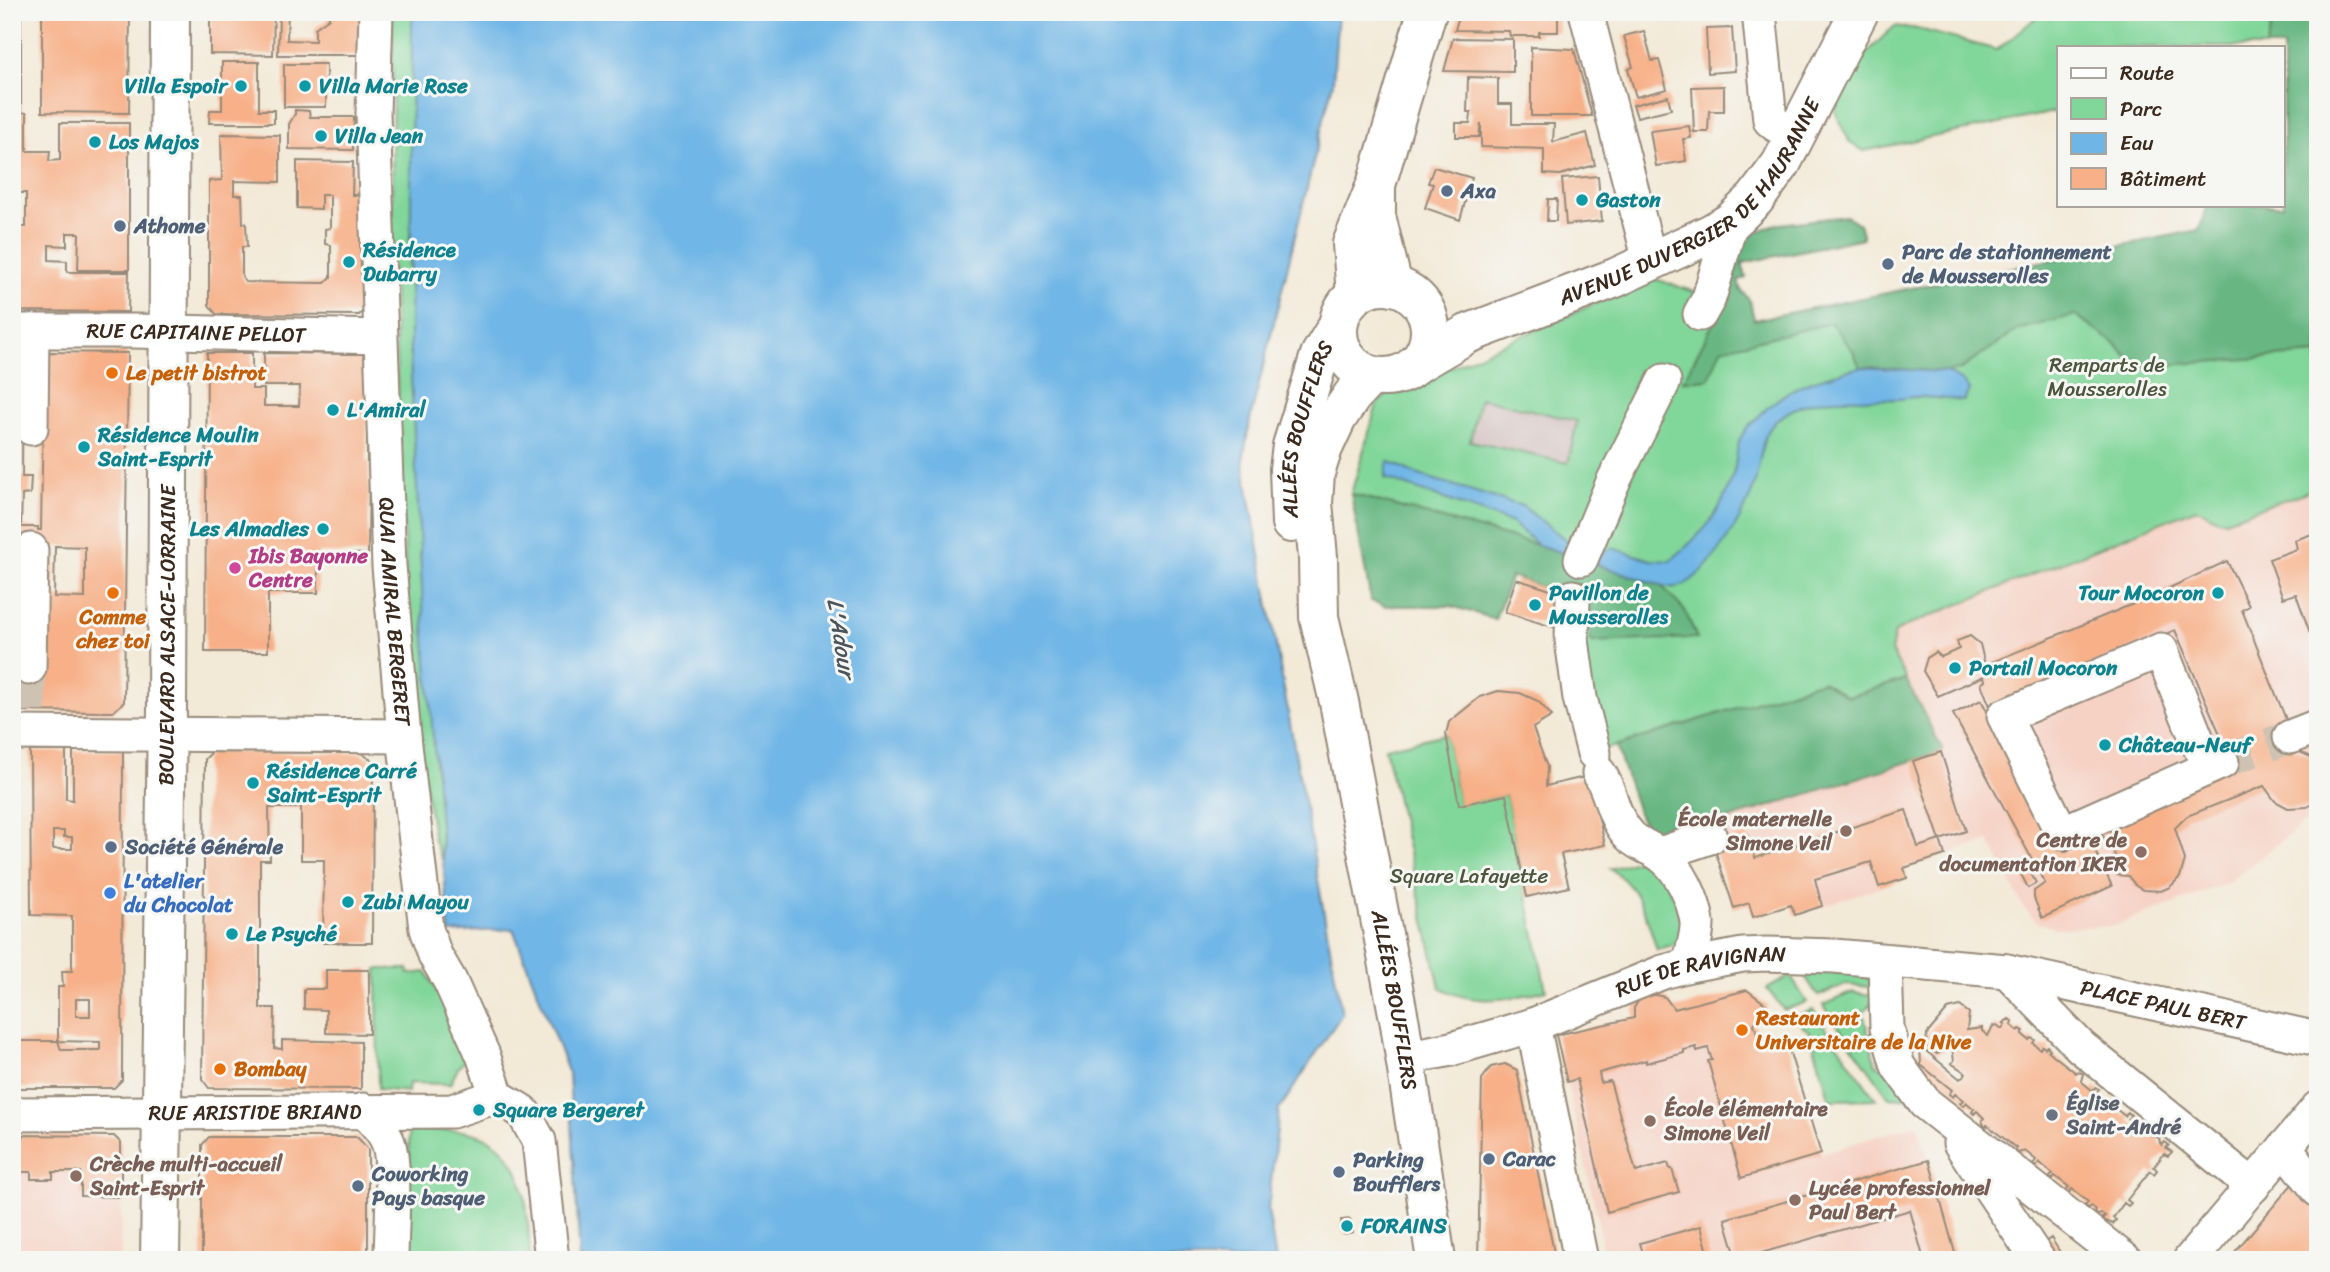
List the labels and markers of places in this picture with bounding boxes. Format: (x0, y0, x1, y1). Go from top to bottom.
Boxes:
place label: Villa Espoir (125, 67, 229, 105)
place label: Villa Marie Rose (319, 67, 468, 105)
marker: Villa Espoir (233, 78, 249, 94)
marker: Villa Marie Rose (297, 78, 313, 94)
place label: Villa Jean (335, 117, 424, 155)
place label: Los Majos (109, 123, 199, 161)
marker: Villa Jean (313, 128, 329, 144)
marker: Los Majos (87, 134, 103, 150)
place label: Axa (1460, 172, 1497, 210)
place label: Gaston (1595, 181, 1661, 219)
marker: Axa (1439, 183, 1455, 199)
marker: Gaston (1574, 192, 1590, 208)
place label: Athome (133, 207, 206, 245)
marker: Athome (112, 218, 128, 234)
place label: Résidence Dubarry (362, 231, 457, 293)
place label: Parc de stationnement de Mousserolles (1902, 233, 2112, 295)
marker: Résidence Dubarry (341, 254, 357, 270)
marker: Parc de stationnement de Mousserolles (1880, 256, 1896, 272)
place label: Le petit bistrot (126, 354, 267, 392)
marker: Le petit bistrot (104, 365, 120, 381)
place label: L'Amiral (347, 391, 426, 429)
marker: L'Amiral (325, 402, 341, 418)
place label: Résidence Moulin Saint-Esprit (97, 416, 259, 478)
marker: Résidence Moulin Saint-Esprit (76, 439, 92, 455)
place label: Les Almadies (190, 510, 309, 548)
marker: Les Almadies (315, 521, 331, 537)
place label: Ibis Bayonne Centre (248, 537, 368, 599)
marker: Ibis Bayonne Centre (227, 560, 243, 576)
place label: Pavillon de Mousserolles (1548, 574, 1669, 636)
place label: Tour Mocoron (2078, 574, 2205, 612)
marker: Comme chez toi (105, 585, 121, 601)
marker: Tour Mocoron (2210, 585, 2226, 601)
marker: Pavillon de Mousserolles (1527, 597, 1543, 613)
place label: Comme chez toi (75, 598, 151, 660)
place label: Portail Mocoron (1969, 649, 2118, 687)
marker: Portail Mocoron (1947, 660, 1963, 676)
place label: Château-Neuf (2118, 726, 2255, 764)
marker: Château-Neuf (2097, 737, 2113, 753)
place label: Résidence Carré Saint-Esprit (266, 752, 417, 814)
marker: Résidence Carré Saint-Esprit (245, 775, 261, 791)
place label: École maternelle Simone Veil (1677, 800, 1833, 862)
place label: Centre de documentation IKER (1939, 821, 2128, 883)
marker: École maternelle Simone Veil (1838, 823, 1854, 839)
place label: Société Générale (124, 828, 284, 866)
marker: Société Générale (103, 839, 119, 855)
marker: Centre de documentation IKER (2133, 844, 2149, 860)
place label: L'atelier du Chocolat (124, 862, 234, 924)
place label: Zubi Mayou (361, 883, 470, 921)
marker: L'atelier du Chocolat (102, 885, 118, 901)
marker: Zubi Mayou (340, 894, 356, 910)
place label: Le Psyché (246, 915, 337, 953)
marker: Le Psyché (224, 926, 240, 942)
place label: Restaurant Universitaire de la Nive (1755, 999, 1972, 1061)
marker: Restaurant Universitaire de la Nive (1734, 1022, 1750, 1038)
place label: Bombay (234, 1050, 308, 1088)
marker: Bombay (212, 1061, 228, 1077)
place label: Église Saint-André (2065, 1084, 2182, 1146)
place label: École élémentaire Simone Veil (1663, 1090, 1829, 1152)
place label: Square Bergeret (492, 1091, 645, 1129)
marker: Square Bergeret (471, 1102, 487, 1118)
marker: Église Saint-André (2044, 1107, 2060, 1123)
marker: École élémentaire Simone Veil (1642, 1113, 1658, 1129)
place label: Carac (1502, 1140, 1557, 1178)
place label: Parking Boufflers (1353, 1141, 1440, 1203)
place label: Crèche multi-accueil Saint-Esprit (89, 1145, 283, 1207)
marker: Carac (1481, 1151, 1497, 1167)
place label: Coworking Pays basque (371, 1155, 485, 1217)
marker: Parking Boufflers (1331, 1164, 1347, 1180)
marker: Crèche multi-accueil Saint-Esprit (68, 1168, 84, 1184)
place label: Lycée professionnel Paul Bert (1809, 1169, 1991, 1231)
marker: Coworking Pays basque (350, 1178, 366, 1194)
marker: Lycée professionnel Paul Bert (1787, 1192, 1803, 1208)
place label: FORAINS (1360, 1207, 1448, 1245)
marker: FORAINS (1339, 1218, 1355, 1234)

